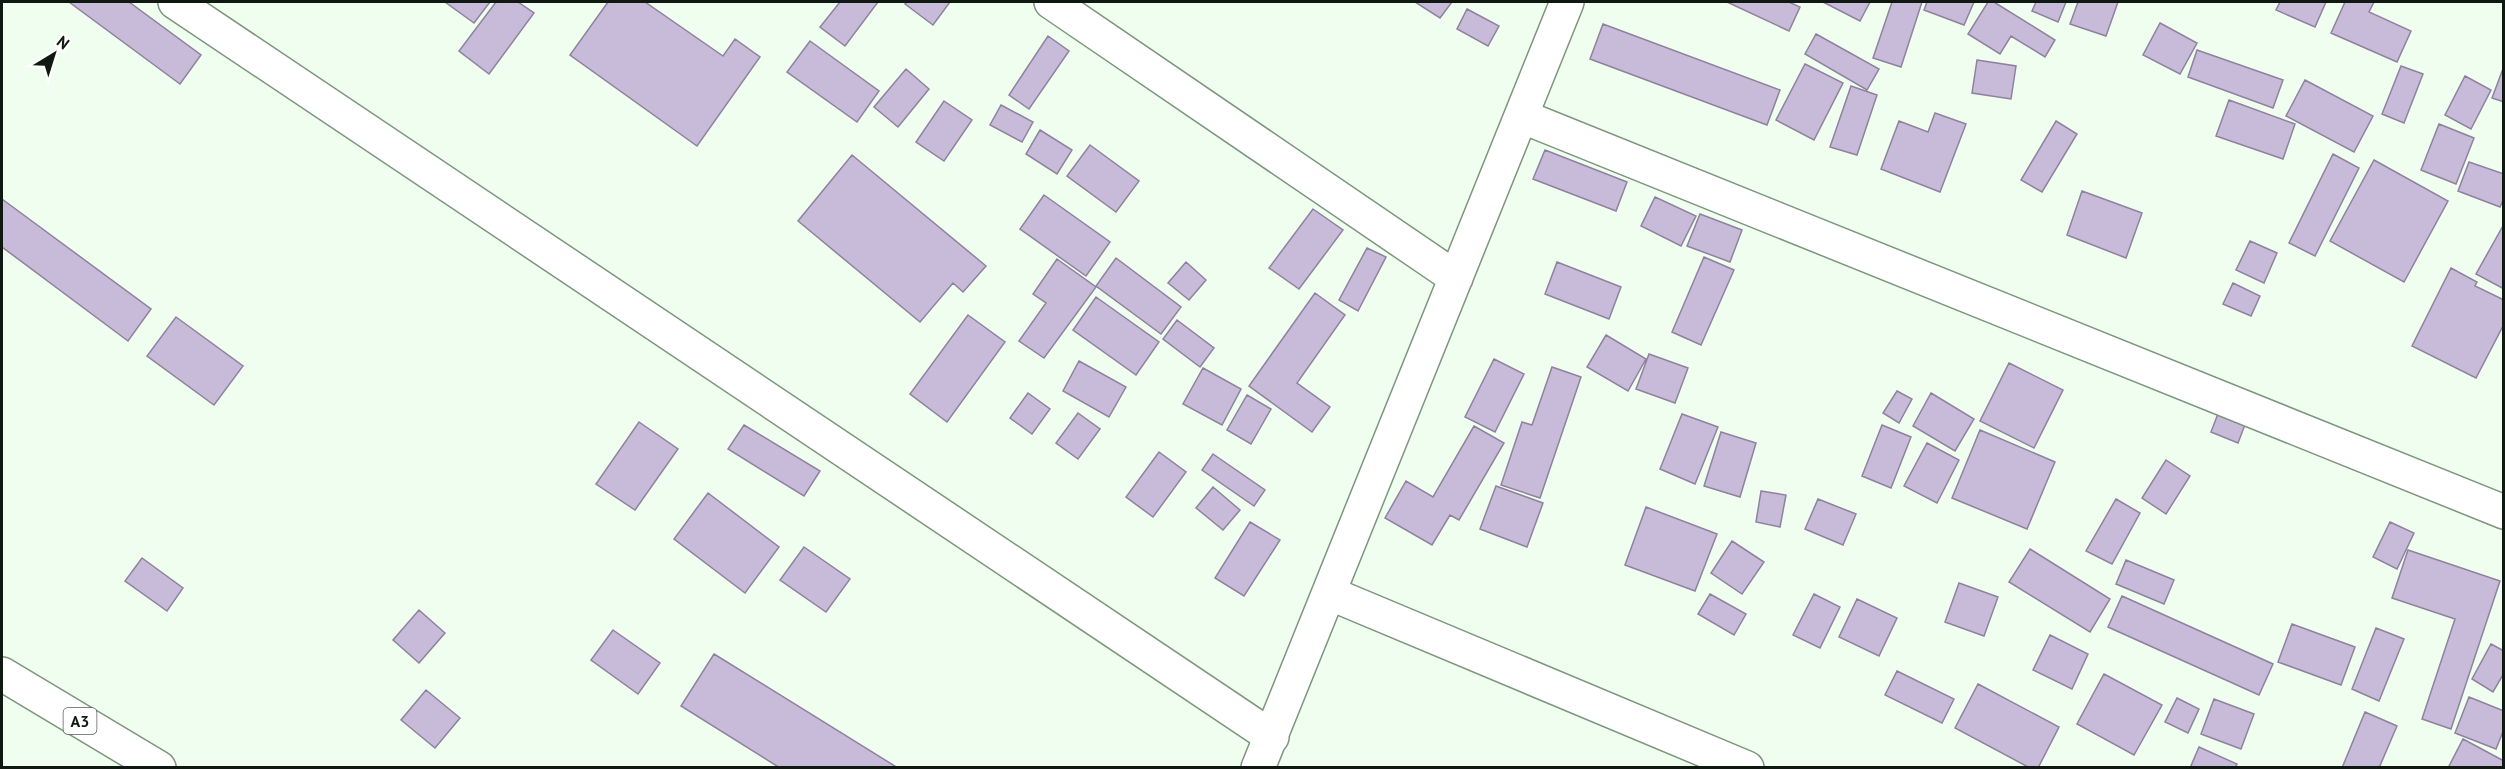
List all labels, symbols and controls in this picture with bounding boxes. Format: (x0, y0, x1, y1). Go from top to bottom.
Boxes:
north arrow (24, 24, 84, 84)
text: N (53, 31, 74, 53)
road number: A3 (64, 708, 97, 734)

